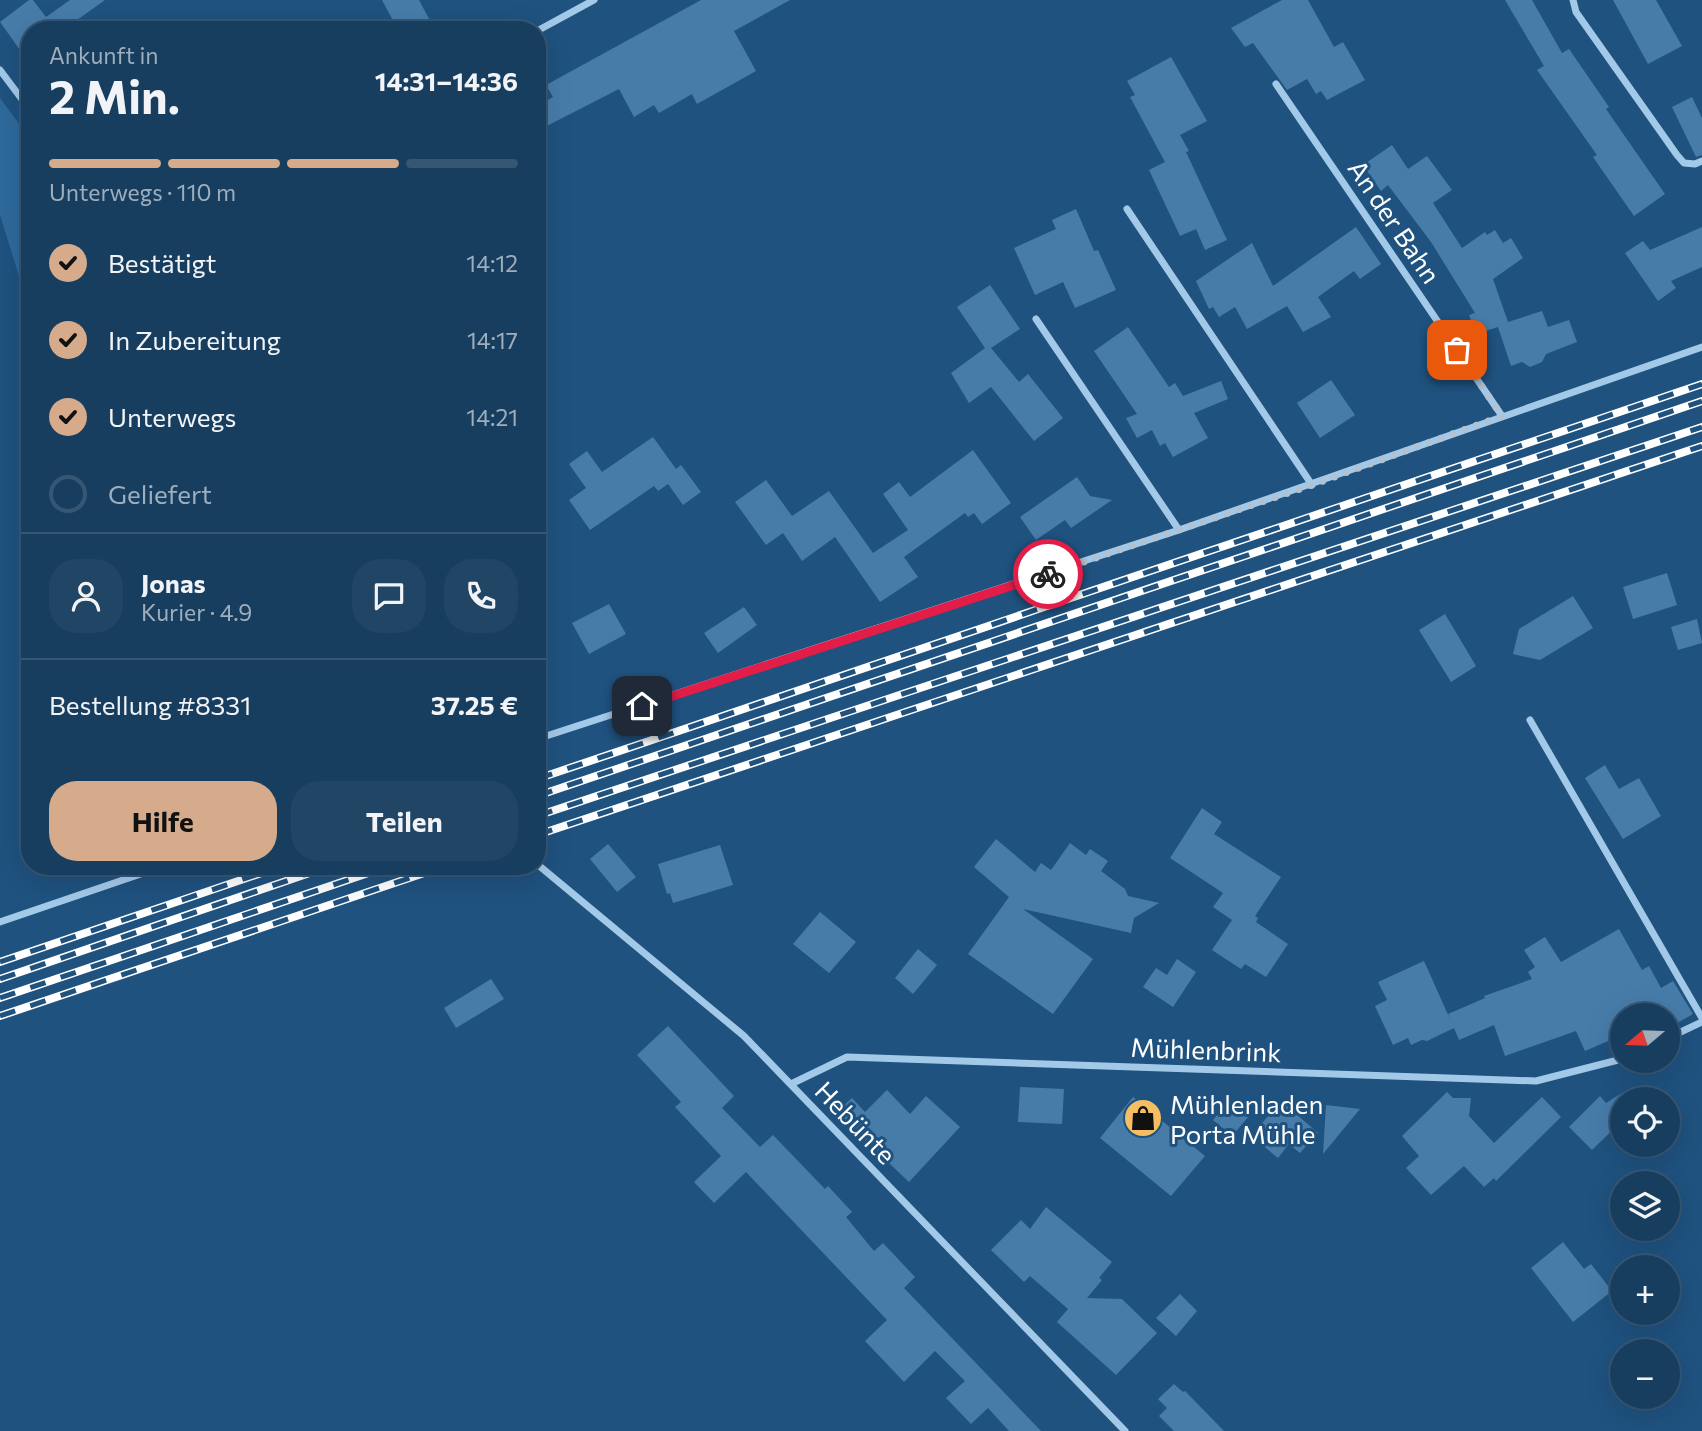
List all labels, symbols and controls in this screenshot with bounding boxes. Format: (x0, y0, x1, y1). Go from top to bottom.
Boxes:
text: Ankunft in (49, 41, 159, 69)
text: 14:31–14:36 (375, 65, 518, 96)
text: 2 Min. (49, 67, 180, 123)
street label: An der Bahn (1342, 153, 1448, 289)
text: Unterwegs · 110 m (49, 178, 236, 206)
icon: check (49, 244, 87, 282)
text: Bestätigt (108, 247, 217, 278)
text: 14:12 (466, 249, 518, 277)
pin (1427, 320, 1487, 380)
icon: check (49, 321, 87, 359)
text: In Zubereitung (108, 324, 281, 355)
text: 14:17 (467, 326, 518, 354)
icon: bag (1438, 331, 1476, 369)
icon: check (49, 398, 87, 436)
text: Unterwegs (108, 401, 236, 432)
text: 14:21 (466, 403, 518, 431)
text: Geliefert (108, 478, 212, 509)
courier (1013, 539, 1083, 609)
icon: bike (1029, 555, 1067, 593)
button: person (49, 559, 123, 633)
button: chat (352, 559, 426, 633)
button: phone (444, 559, 518, 633)
text: Jonas (141, 567, 206, 598)
text: Kurier · 4.9 (141, 598, 252, 626)
pin (612, 676, 672, 736)
icon: home (623, 687, 661, 725)
text: Bestellung #8331 (49, 689, 251, 720)
text: 37.25 € (431, 689, 518, 720)
button: Hilfe (49, 781, 277, 861)
button: Teilen (291, 781, 518, 861)
north arrow (1610, 1003, 1680, 1073)
map controls (1610, 1003, 1680, 1409)
street label: Mühlenbrink (1130, 1031, 1282, 1067)
street label: Hebünte (809, 1074, 903, 1170)
button: locate (1610, 1087, 1680, 1157)
place label: Mühlenladen Porta Mühle (1170, 1088, 1323, 1149)
shop icon: Mühlenladen Porta Mühle (1122, 1097, 1164, 1139)
button: layers (1610, 1171, 1680, 1241)
button: + (1610, 1255, 1680, 1325)
button: − (1610, 1339, 1680, 1409)

